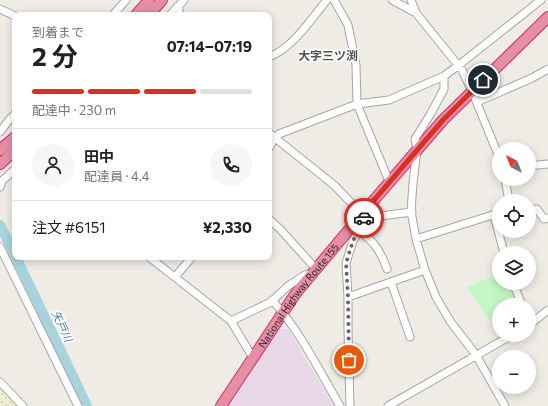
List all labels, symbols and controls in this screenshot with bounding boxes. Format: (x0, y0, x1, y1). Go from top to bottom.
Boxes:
text: 到着まで (32, 24, 84, 40)
text: 07:14–07:19 (167, 37, 252, 55)
text: 2 分 (32, 40, 78, 71)
district label: 大字三ツ渕 (298, 48, 358, 62)
pin (466, 63, 500, 97)
icon: home (472, 69, 494, 91)
text: 配達中 · 230 m (32, 102, 116, 118)
north arrow (492, 142, 536, 186)
map controls (492, 142, 536, 394)
button: person (32, 144, 74, 186)
button: phone (210, 144, 252, 186)
text: 田中 (84, 147, 114, 165)
text: 配達員 · 4.4 (84, 168, 149, 184)
button: locate (492, 194, 536, 238)
courier (344, 198, 384, 238)
icon: car (353, 207, 375, 229)
text: 注文 #6151 (32, 218, 106, 236)
text: ¥2,330 (203, 218, 252, 236)
street label: National Highway Route 155 (256, 241, 341, 350)
button: layers (492, 246, 536, 290)
button: + (492, 298, 536, 342)
water label: 矢戸川 (50, 308, 76, 344)
pin (332, 343, 366, 377)
icon: bag (338, 349, 360, 371)
button: − (492, 350, 536, 394)

